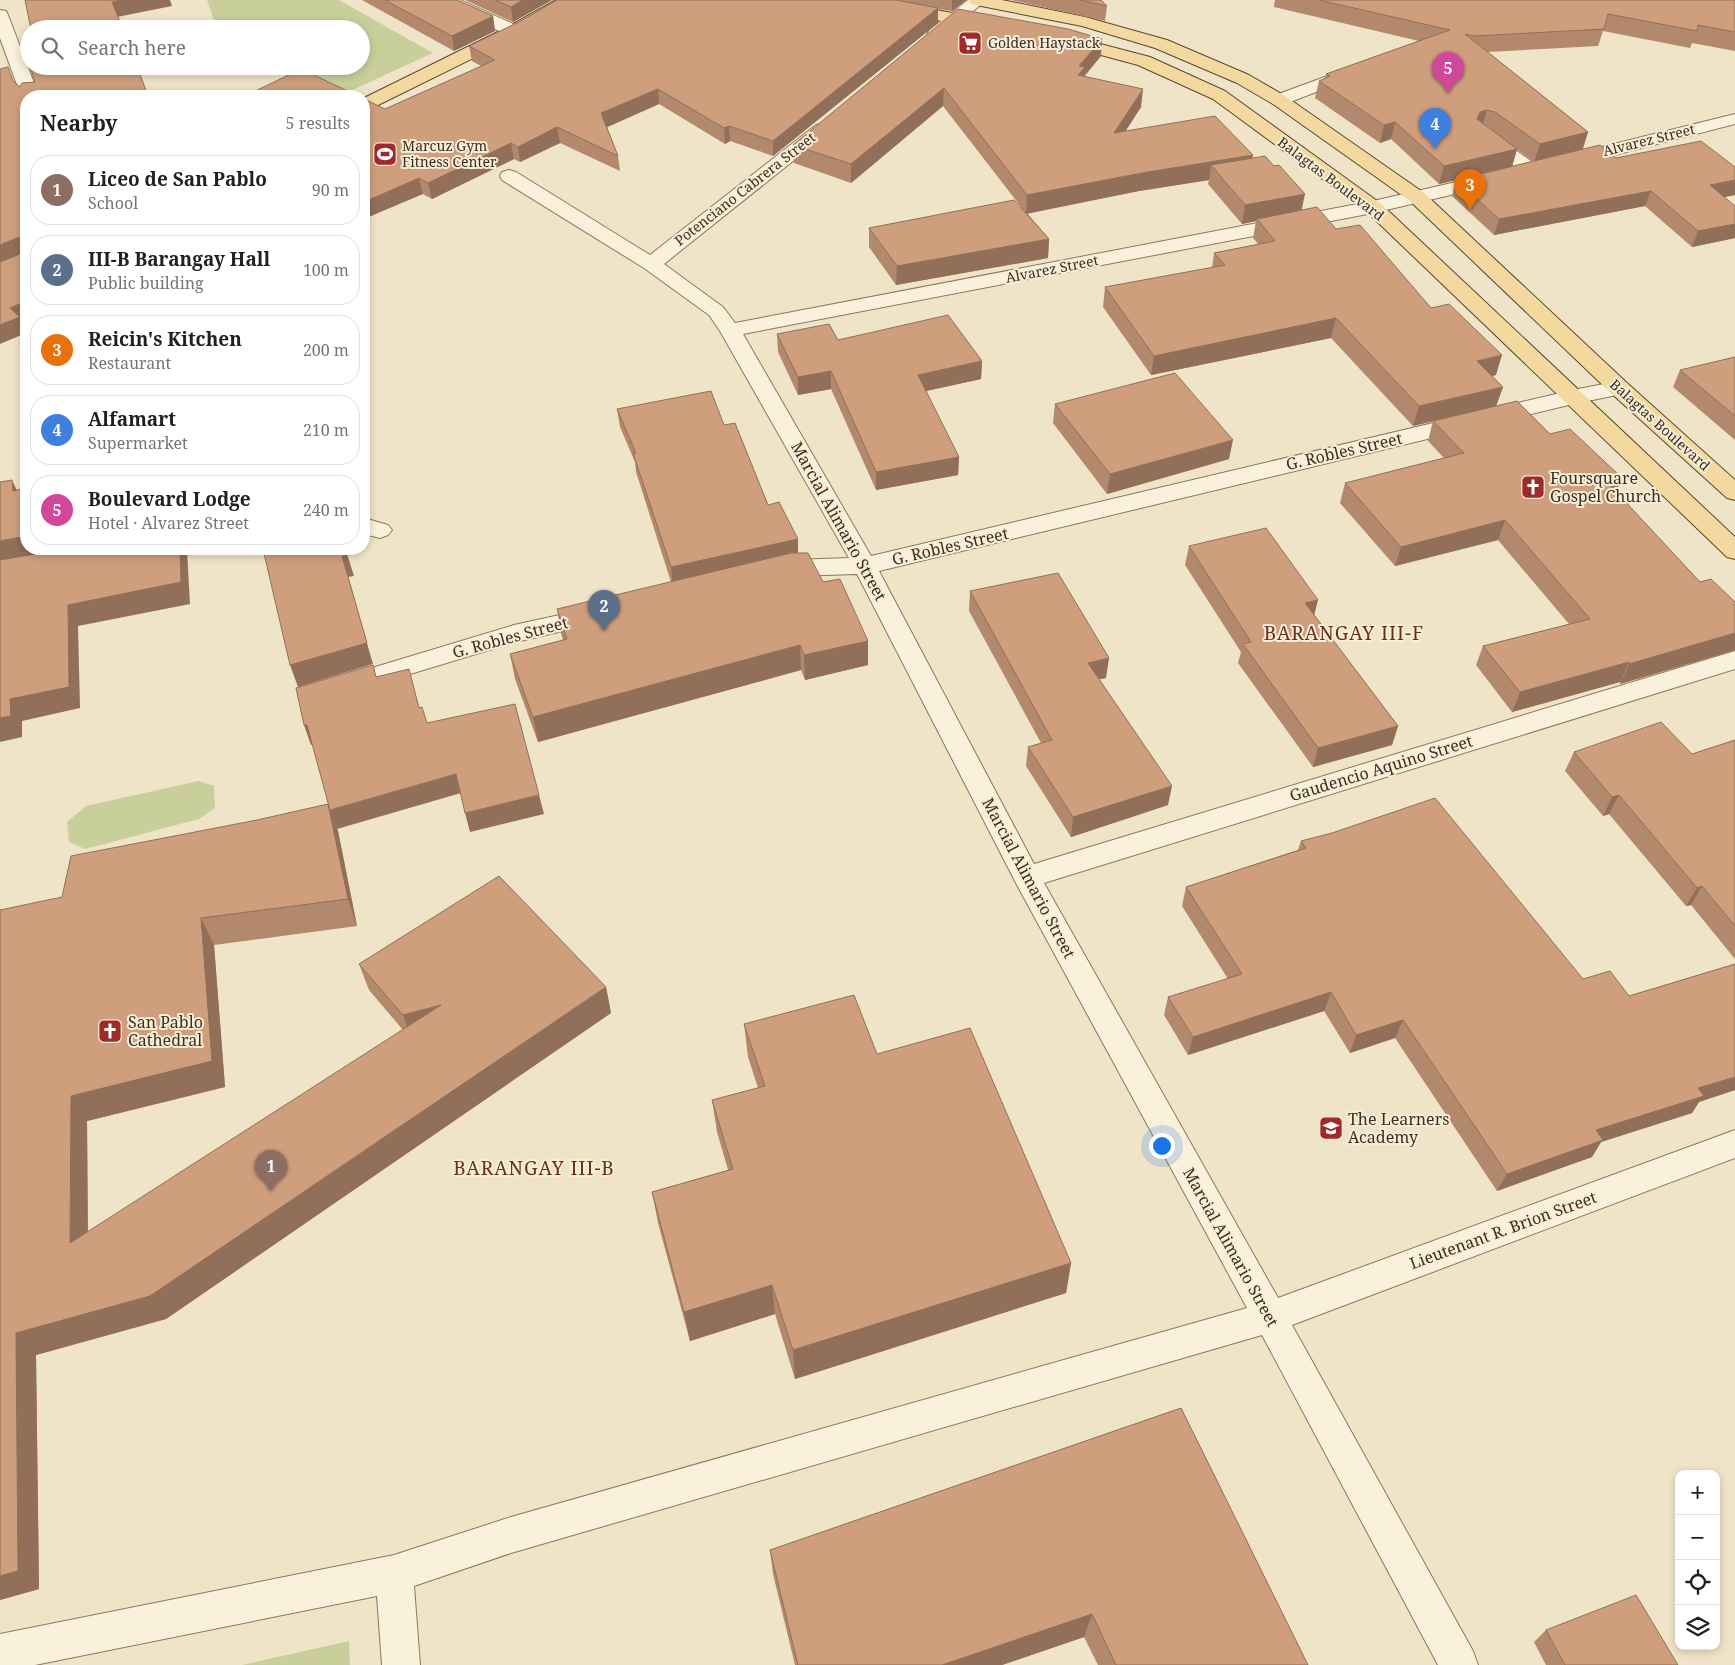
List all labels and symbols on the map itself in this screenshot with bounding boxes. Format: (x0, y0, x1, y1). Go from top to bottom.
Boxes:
supermarket icon: Golden Haystack (957, 30, 983, 56)
place label: Golden Haystack (988, 33, 1101, 52)
pin: 5 (1432, 52, 1464, 93)
pin: 4 (1419, 108, 1451, 149)
street label: Alvarez Street (1601, 119, 1697, 160)
street label: Potenciano Cabrera Street (670, 128, 819, 250)
street label: Balagtas Boulevard (1274, 132, 1389, 225)
place label: Marcuz Gym Fitness Center (402, 136, 497, 171)
sports icon: Marcuz Gym Fitness Center (372, 141, 398, 167)
pin: 3 (1454, 169, 1486, 210)
street label: Alvarez Street (1004, 250, 1100, 287)
street label: Balagtas Boulevard (1606, 375, 1715, 475)
street label: G. Robles Street (1284, 427, 1405, 475)
street label: Marcial Alimario Street (786, 437, 892, 605)
place label: Foursquare Gospel Church (1550, 467, 1661, 507)
church icon: Foursquare Gospel Church (1520, 474, 1546, 500)
street label: G. Robles Street (890, 522, 1011, 570)
pin: 2 (588, 590, 620, 631)
street label: G. Robles Street (450, 611, 571, 663)
district label: BARANGAY III-F (1264, 620, 1424, 646)
street label: Gaudencio Aquino Street (1287, 730, 1475, 806)
street label: Marcial Alimario Street (977, 794, 1081, 962)
place label: San Pablo Cathedral (128, 1011, 203, 1051)
church icon: San Pablo Cathedral (97, 1018, 123, 1044)
place label: The Learners Academy (1348, 1108, 1449, 1148)
school or university icon: The Learners Academy (1318, 1115, 1344, 1141)
your location (1149, 1133, 1175, 1159)
pin: 1 (255, 1150, 287, 1191)
district label: BARANGAY III-B (453, 1155, 615, 1181)
street label: Marcial Alimario Street (1178, 1163, 1284, 1331)
street label: Lieutenant R. Brion Street (1406, 1186, 1600, 1274)

